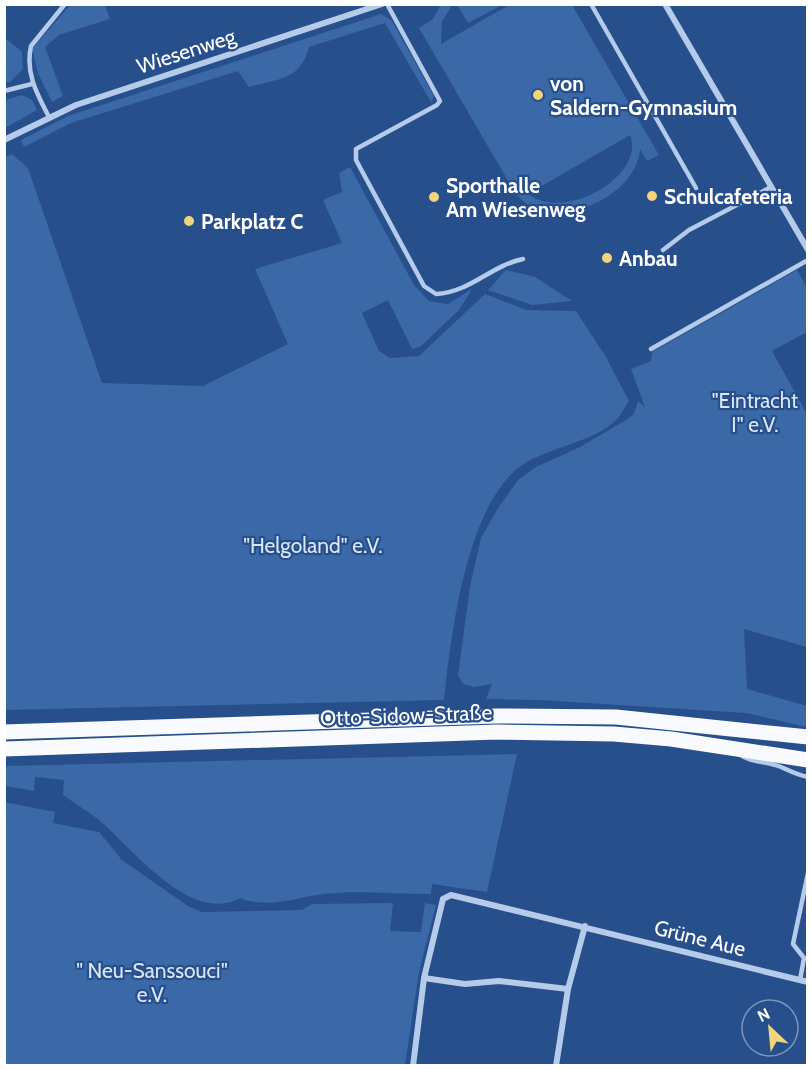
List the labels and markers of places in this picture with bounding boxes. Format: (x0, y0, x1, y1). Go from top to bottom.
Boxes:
place label: von Saldern-Gymnasium (550, 71, 737, 120)
marker: von Saldern-Gymnasium (531, 88, 545, 102)
place label: Sporthalle Am Wiesenweg (446, 173, 586, 222)
place label: Schulcafeteria (664, 184, 793, 209)
marker: Schulcafeteria (645, 189, 659, 203)
marker: Sporthalle Am Wiesenweg (427, 190, 441, 204)
place label: Parkplatz C (201, 209, 304, 234)
marker: Parkplatz C (182, 214, 196, 228)
place label: Anbau (619, 246, 678, 271)
marker: Anbau (600, 251, 614, 265)

